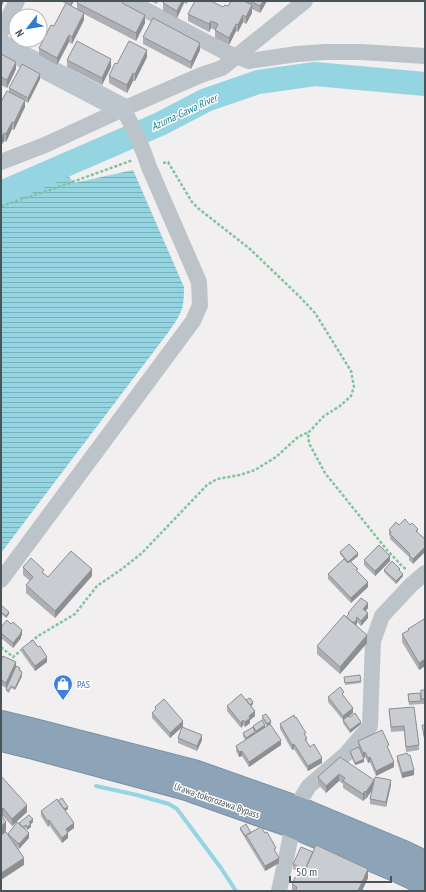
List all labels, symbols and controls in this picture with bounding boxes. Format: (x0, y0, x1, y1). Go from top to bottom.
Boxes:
north arrow (8, 8, 48, 48)
text: N (12, 27, 27, 39)
water label: Azuma-Gawa River (149, 90, 221, 133)
shop icon: PAS (52, 673, 74, 701)
place label: PAS (77, 678, 90, 691)
street label: Urawa-tokorozawa Bypass (172, 780, 262, 821)
scale bar (290, 858, 391, 884)
text: 50 m (296, 864, 317, 879)

